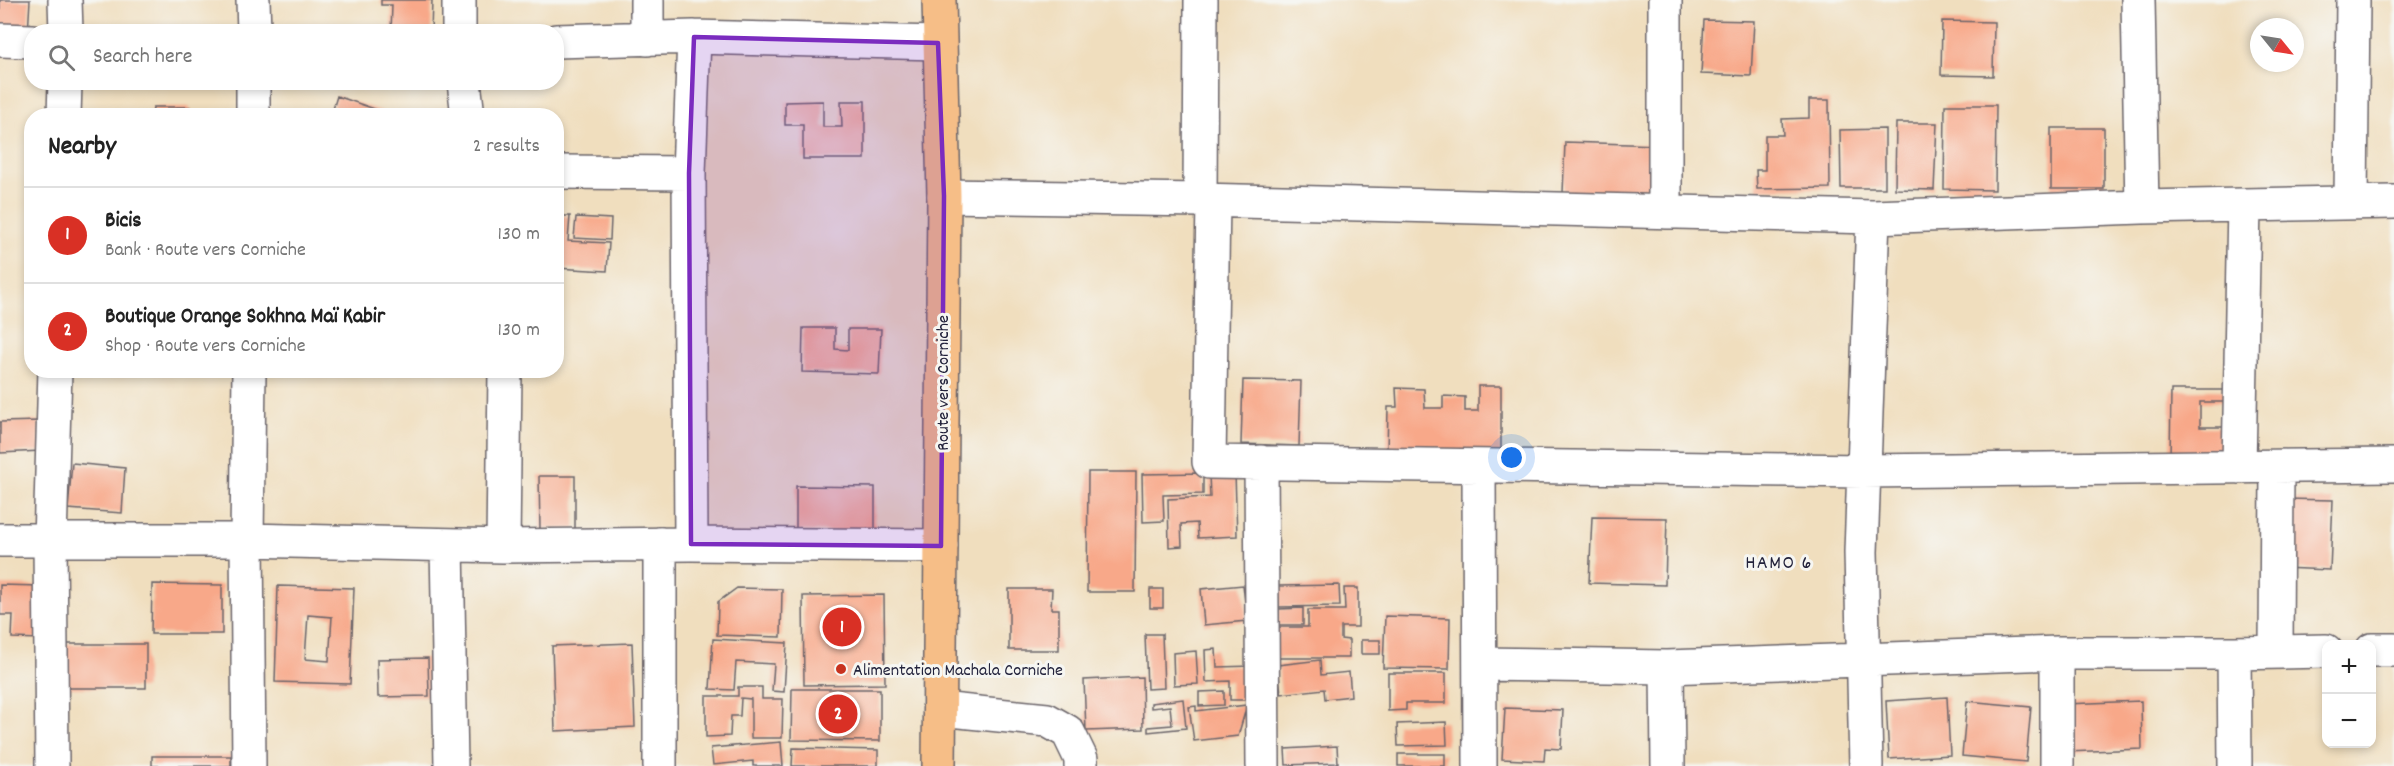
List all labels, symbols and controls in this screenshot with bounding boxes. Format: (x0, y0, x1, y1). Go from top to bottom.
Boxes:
north arrow (2250, 18, 2304, 72)
search box (24, 24, 564, 90)
icon: search (45, 41, 78, 74)
text: Search here (93, 42, 192, 73)
text: Nearby (48, 129, 116, 166)
text: 2 results (473, 133, 540, 161)
text: Bicis (105, 206, 142, 237)
text: 1 (65, 221, 70, 249)
text: 130 m (498, 221, 540, 249)
text: Bank · Route vers Corniche (105, 237, 306, 265)
text: Boutique Orange Sokhna Maï Kabir (105, 302, 385, 333)
street label: Route vers Corniche (932, 315, 957, 451)
text: 2 (63, 317, 72, 345)
text: 130 m (498, 317, 540, 345)
text: Shop · Route vers Corniche (105, 333, 306, 361)
your location (1497, 443, 1526, 472)
district label: HAMO 6 (1745, 550, 1813, 578)
pin: 1 (822, 604, 862, 650)
map controls (2322, 640, 2376, 748)
button: + (2322, 640, 2376, 694)
place label: Alimentation Machala Corniche (853, 659, 1063, 684)
marker: Alimentation Machala Corniche (834, 662, 848, 676)
pin: 2 (818, 692, 858, 736)
button: − (2322, 694, 2376, 748)

